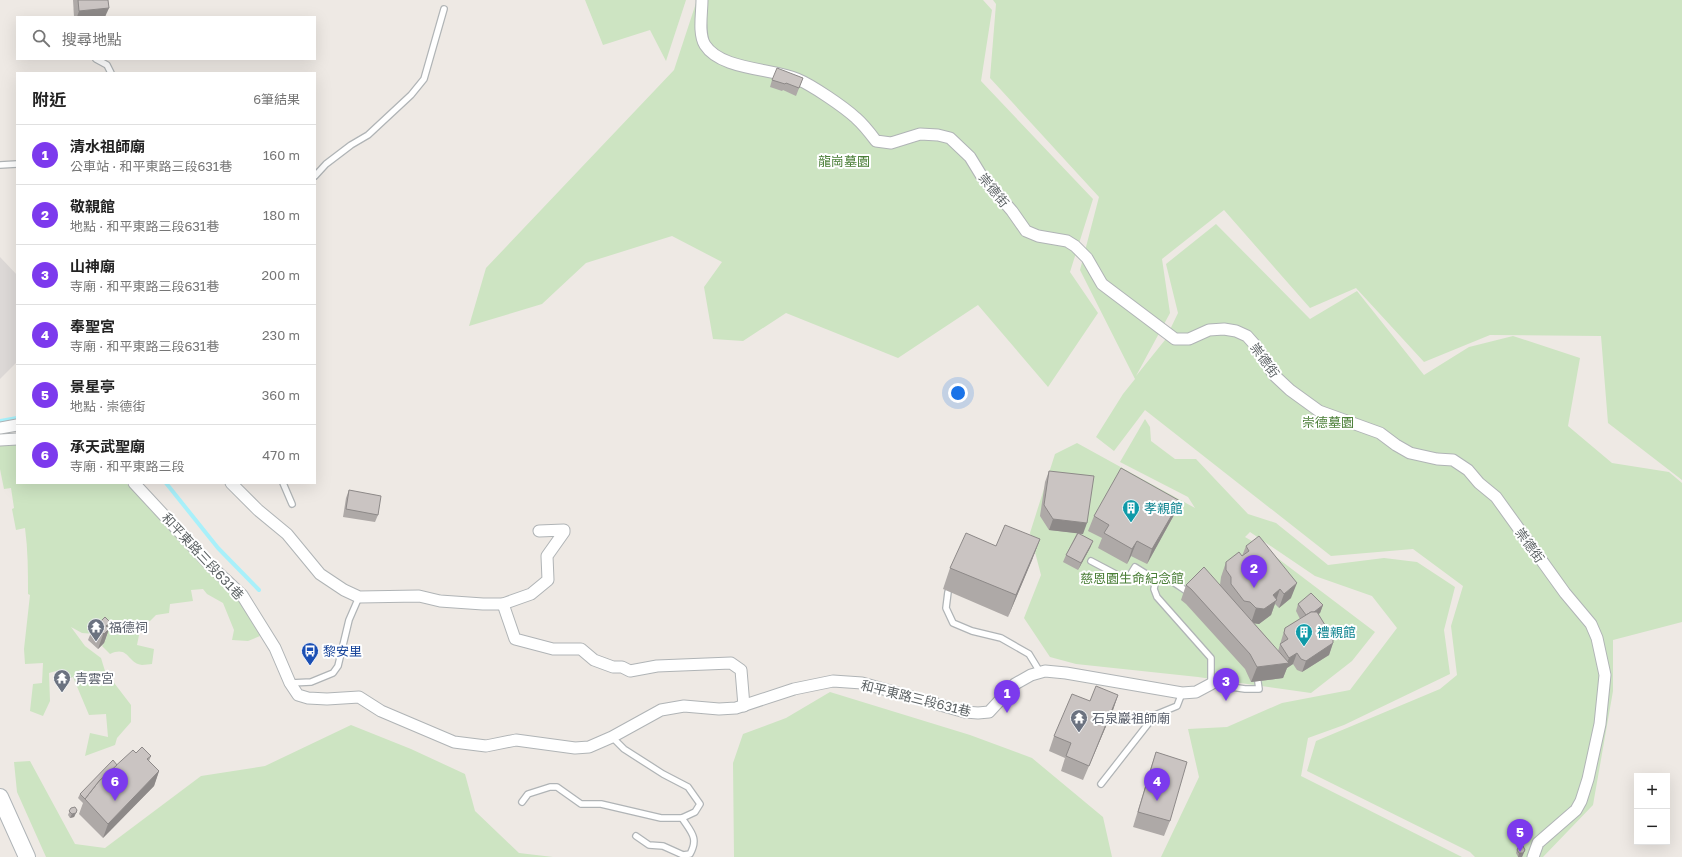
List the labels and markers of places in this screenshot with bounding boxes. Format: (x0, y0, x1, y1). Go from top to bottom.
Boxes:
building icon: 孝親館 (1121, 498, 1141, 523)
place label: 孝親館 (1144, 500, 1183, 516)
pin: 2 (1241, 555, 1267, 588)
temple icon: 福德祠 (86, 617, 106, 642)
place label: 福德祠 (109, 619, 148, 635)
building icon: 禮親館 (1294, 622, 1314, 647)
place label: 禮親館 (1317, 624, 1356, 640)
bus stop icon: 黎安里 (300, 641, 320, 666)
place label: 黎安里 (323, 643, 362, 659)
temple icon: 青雲宮 (52, 668, 72, 693)
pin: 3 (1213, 668, 1239, 701)
place label: 青雲宮 (75, 670, 114, 686)
pin: 1 (994, 680, 1020, 713)
temple icon: 石泉巖祖師廟 (1069, 708, 1089, 733)
place label: 石泉巖祖師廟 (1092, 710, 1170, 726)
pin: 6 (102, 768, 128, 801)
pin: 4 (1144, 768, 1170, 801)
pin: 5 (1507, 819, 1533, 852)

